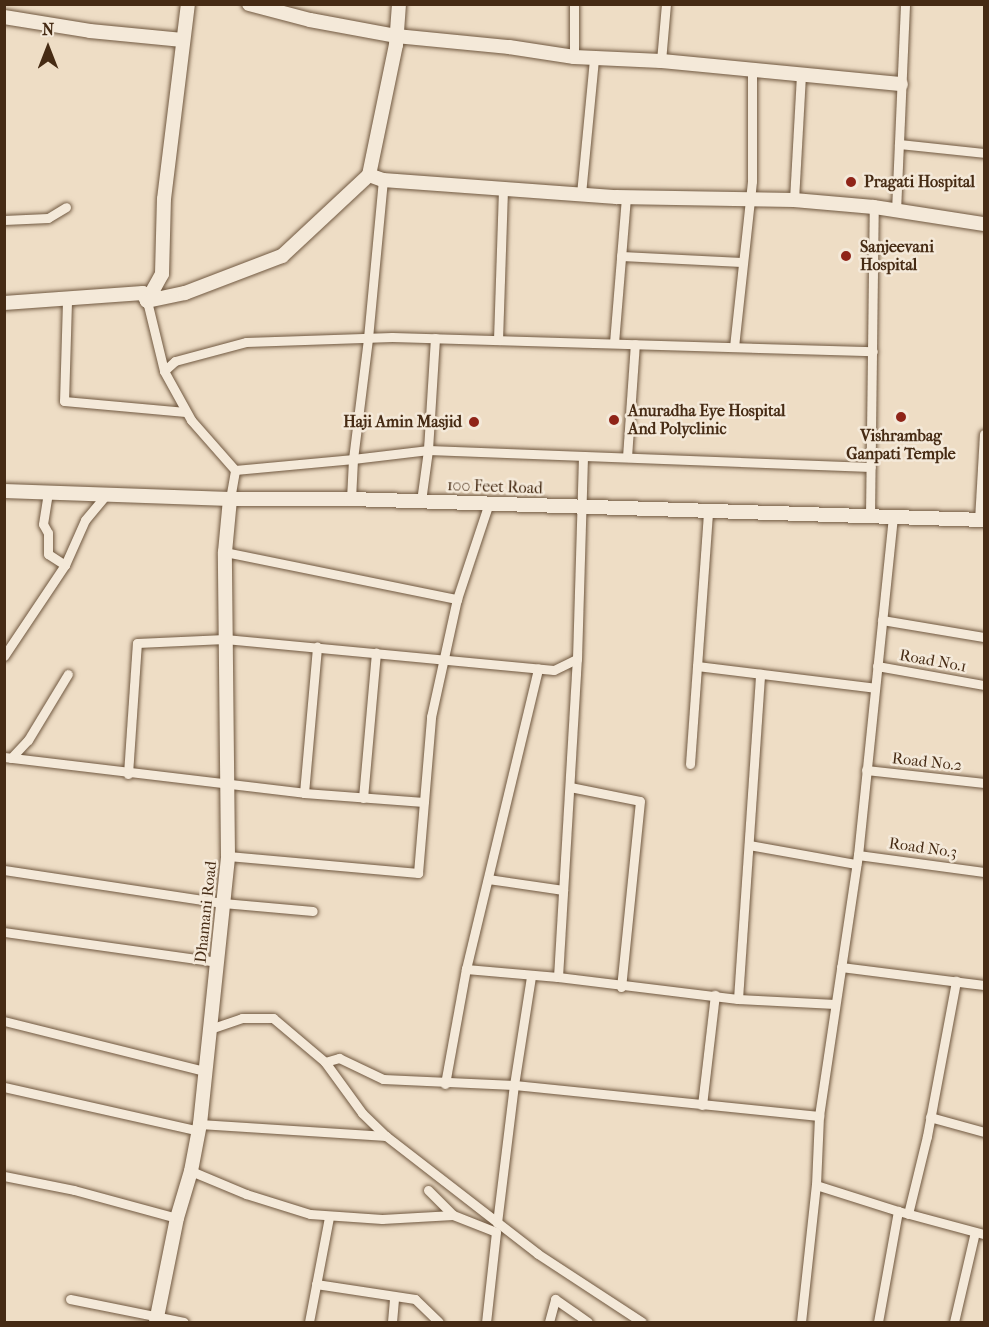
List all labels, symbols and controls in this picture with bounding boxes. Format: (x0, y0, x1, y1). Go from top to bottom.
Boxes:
north arrow (18, 18, 78, 78)
text: N (42, 20, 54, 39)
place label: Pragati Hospital (864, 172, 975, 192)
marker: Pragati Hospital (842, 173, 860, 191)
place label: Sanjeevani Hospital (860, 237, 934, 275)
marker: Sanjeevani Hospital (837, 247, 855, 265)
place label: Anuradha Eye Hospital And Polyclinic (628, 401, 785, 439)
marker: Vishrambag Ganpati Temple (894, 410, 908, 424)
marker: Anuradha Eye Hospital And Polyclinic (605, 411, 623, 429)
place label: Haji Amin Masjid (343, 412, 462, 432)
marker: Haji Amin Masjid (467, 415, 481, 429)
place label: Vishrambag Ganpati Temple (846, 426, 956, 464)
street label: 100 Feet Road (447, 476, 543, 498)
street label: Road No.1 (898, 646, 968, 676)
street label: Road No.2 (891, 749, 963, 775)
street label: Road No.3 (888, 834, 958, 862)
street label: Dhamani Road (191, 860, 221, 964)

